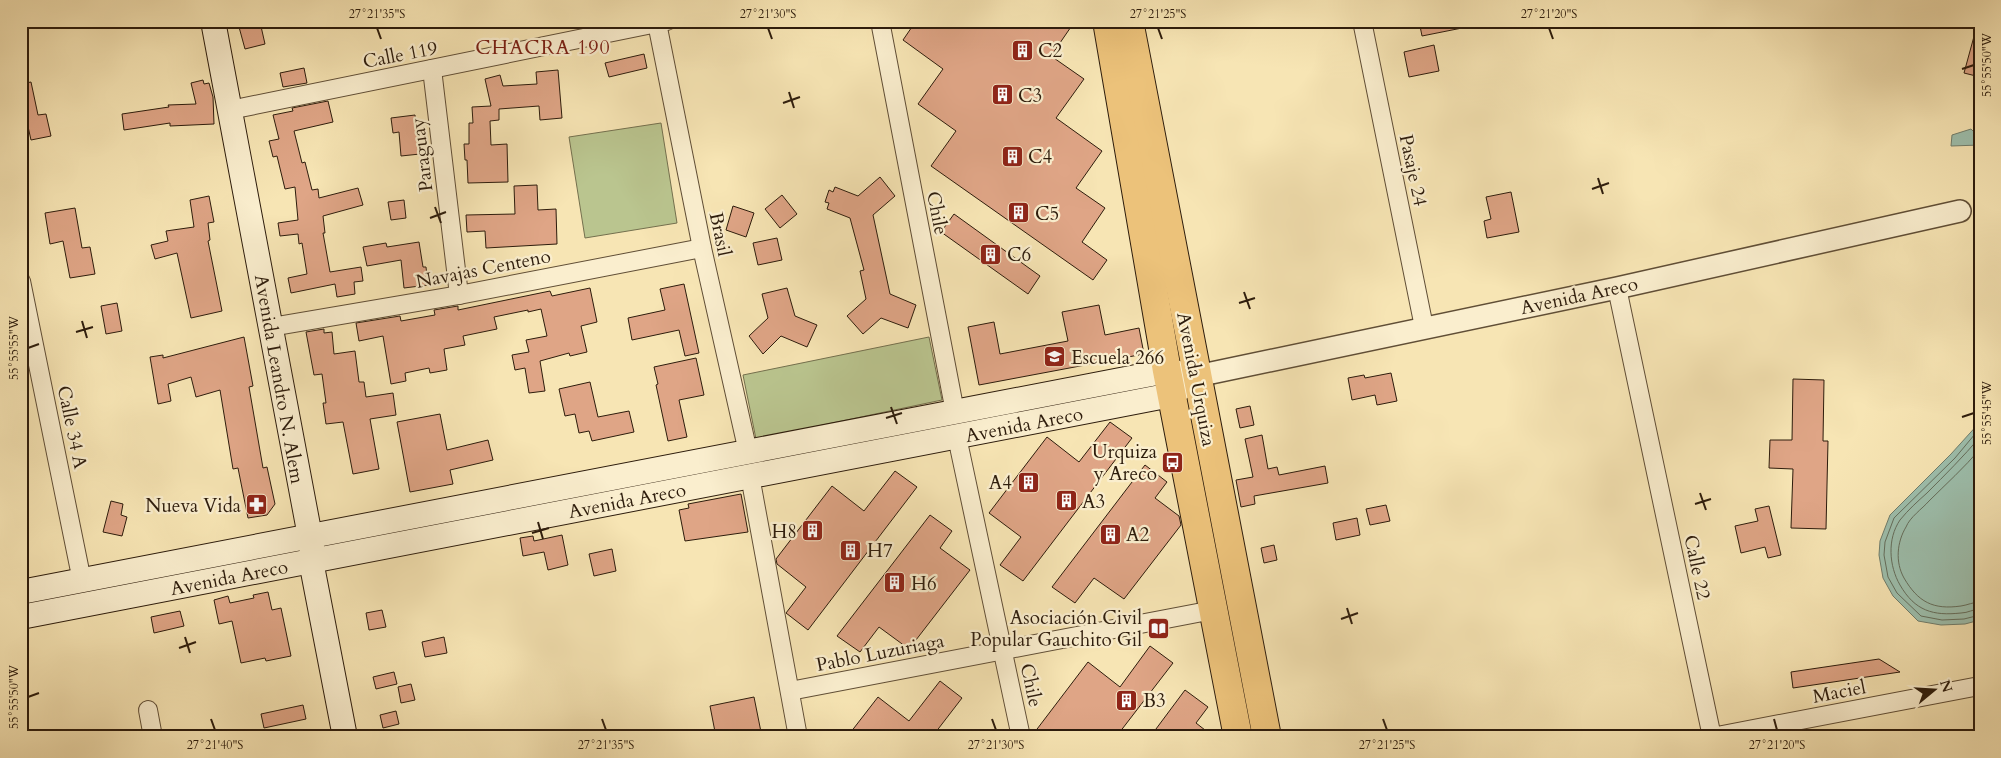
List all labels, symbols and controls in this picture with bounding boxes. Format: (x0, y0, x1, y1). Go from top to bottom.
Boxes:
text: 27°21'35"S (349, 6, 405, 22)
text: 27°21'30"S (740, 6, 796, 22)
text: 27°21'25"S (1130, 6, 1186, 22)
text: 27°21'20"S (1521, 6, 1577, 22)
text: 55°55'50"W (1979, 32, 1995, 97)
district label: CHACRA 190 (475, 34, 611, 61)
street label: Calle 119 (361, 35, 440, 75)
building icon: C2 (1010, 38, 1034, 62)
place label: C2 (1038, 38, 1063, 64)
building icon: C3 (990, 83, 1014, 107)
place label: C3 (1018, 83, 1042, 109)
street label: Paraguay (405, 117, 439, 193)
street label: Pasaje 24 (1393, 132, 1433, 209)
building icon: C4 (1000, 144, 1024, 168)
place label: C4 (1028, 144, 1053, 170)
street label: Chile (920, 189, 954, 237)
building icon: C5 (1007, 201, 1031, 225)
place label: C5 (1035, 201, 1059, 227)
street label: Brasil (703, 210, 737, 259)
building icon: C6 (979, 242, 1003, 266)
place label: C6 (1007, 242, 1031, 268)
street label: Navajas Centeno (414, 243, 553, 295)
street label: Avenida Areco (1518, 271, 1640, 321)
street label: Avenida Leandro N. Alem (248, 272, 310, 487)
street label: Avenida Urquiza (1170, 310, 1222, 449)
text: 55°55'55"W (6, 315, 22, 380)
school or university icon: Escuela 266 (1043, 345, 1067, 369)
place label: Escuela 266 (1071, 345, 1164, 371)
text: 55°55'45"W (1979, 380, 1995, 445)
street label: Calle 34 A (51, 383, 94, 472)
street label: Avenida Areco (963, 401, 1085, 449)
place label: Urquiza y Areco (1092, 439, 1157, 487)
bus stop icon: Urquiza y Areco (1161, 450, 1185, 474)
place label: A4 (989, 470, 1012, 496)
building icon: A4 (1016, 470, 1040, 494)
street label: Avenida Areco (566, 477, 688, 525)
building icon: A3 (1054, 489, 1078, 513)
place label: A3 (1082, 489, 1105, 515)
place label: Nueva Vida (145, 493, 241, 519)
pharmacy icon: Nueva Vida (245, 493, 269, 517)
place label: H8 (771, 519, 797, 545)
building icon: H8 (801, 519, 825, 543)
building icon: A2 (1098, 522, 1122, 546)
place label: A2 (1126, 522, 1150, 548)
street label: Calle 22 (1677, 532, 1717, 602)
building icon: H7 (839, 538, 863, 562)
place label: H7 (867, 538, 893, 564)
street label: Avenida Areco (168, 554, 290, 602)
building icon: H6 (883, 571, 907, 595)
place label: H6 (911, 571, 937, 597)
place label: Asociación Civil Popular Gauchito Gil (970, 605, 1142, 653)
library icon: Asociación Civil Popular Gauchito Gil (1146, 616, 1170, 640)
street label: Pablo Luzuriaga (814, 628, 946, 678)
street label: Chile (1014, 661, 1048, 709)
text: 55°55'50"W (6, 664, 22, 729)
north arrow (1908, 666, 1958, 716)
street label: Maciel (1810, 674, 1868, 710)
text: N (1935, 677, 1957, 695)
building icon: B3 (1115, 688, 1139, 712)
place label: B3 (1143, 688, 1166, 714)
text: 27°21'40"S (187, 737, 243, 753)
text: 27°21'35"S (578, 737, 634, 753)
text: 27°21'30"S (968, 737, 1024, 753)
text: 27°21'25"S (1359, 737, 1415, 753)
text: 27°21'20"S (1749, 737, 1805, 753)

